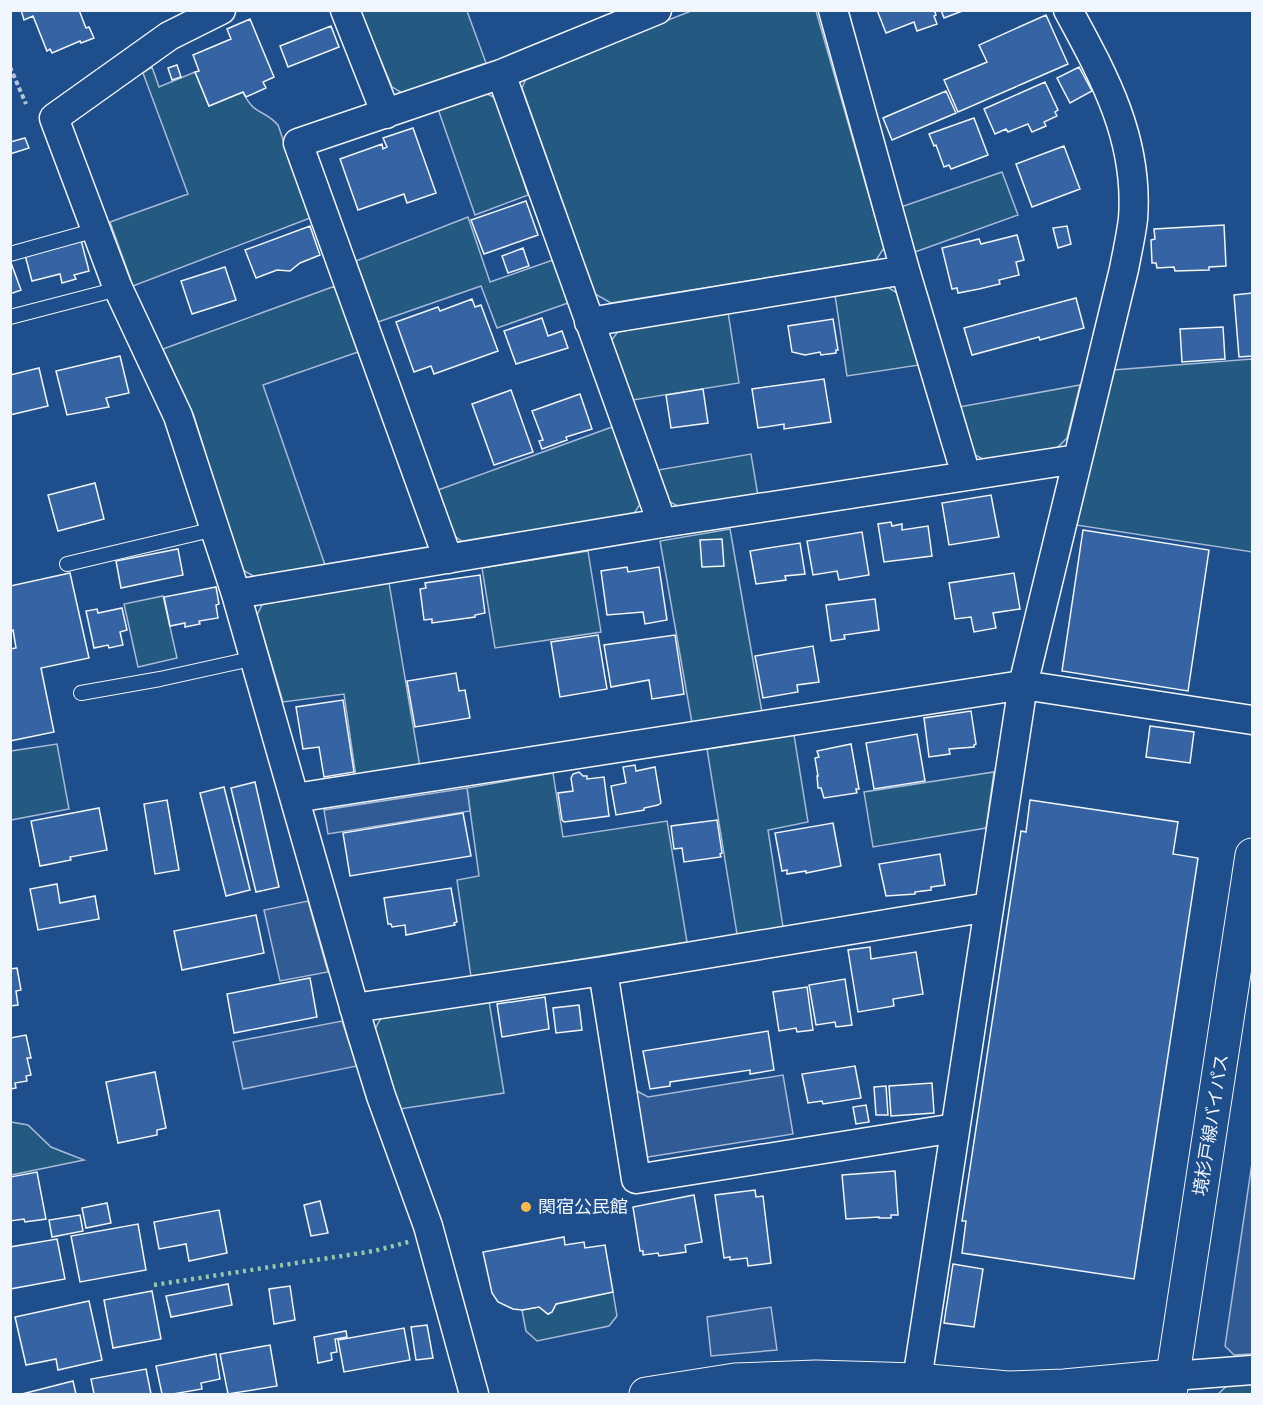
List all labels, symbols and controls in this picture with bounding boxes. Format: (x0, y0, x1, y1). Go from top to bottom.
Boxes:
street label: 境杉戸線バイパス (1190, 1052, 1233, 1198)
place label: 関宿公民館 (538, 1197, 628, 1218)
marker: 関宿公民館 (519, 1200, 533, 1214)

